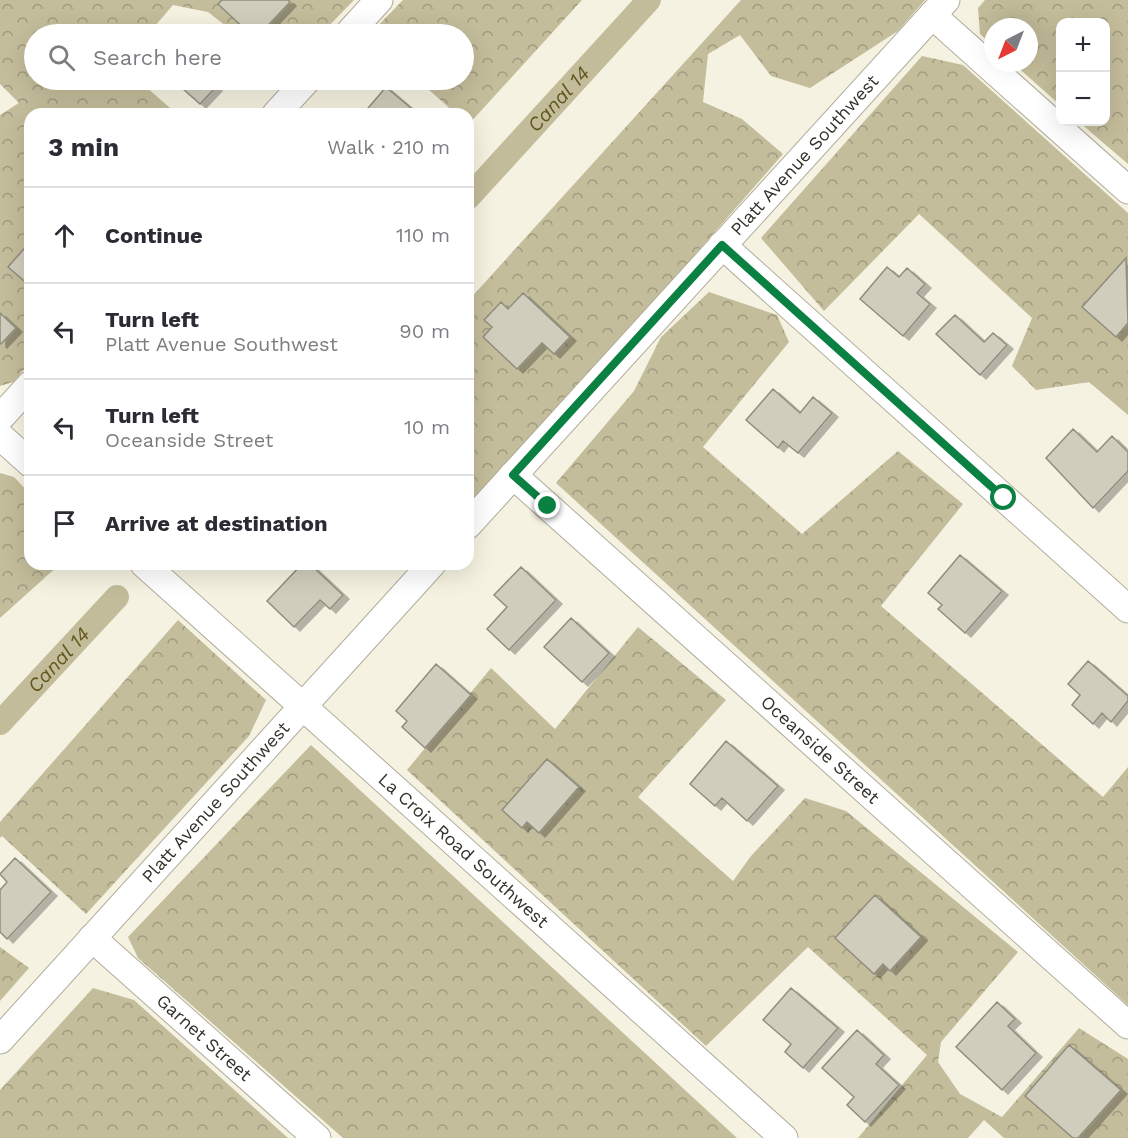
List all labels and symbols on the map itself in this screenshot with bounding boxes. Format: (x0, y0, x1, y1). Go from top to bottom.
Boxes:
north arrow (984, 18, 1038, 72)
water label: Canal 14 (522, 61, 594, 137)
street label: Platt Avenue Southwest (726, 70, 883, 240)
route start (990, 484, 1016, 510)
route end (534, 492, 560, 518)
water label: Canal 14 (22, 622, 95, 698)
street label: Oceanside Street (757, 691, 884, 808)
street label: Platt Avenue Southwest (137, 717, 294, 887)
street label: La Croix Road Southwest (374, 768, 553, 932)
street label: Garnet Street (153, 990, 257, 1085)

